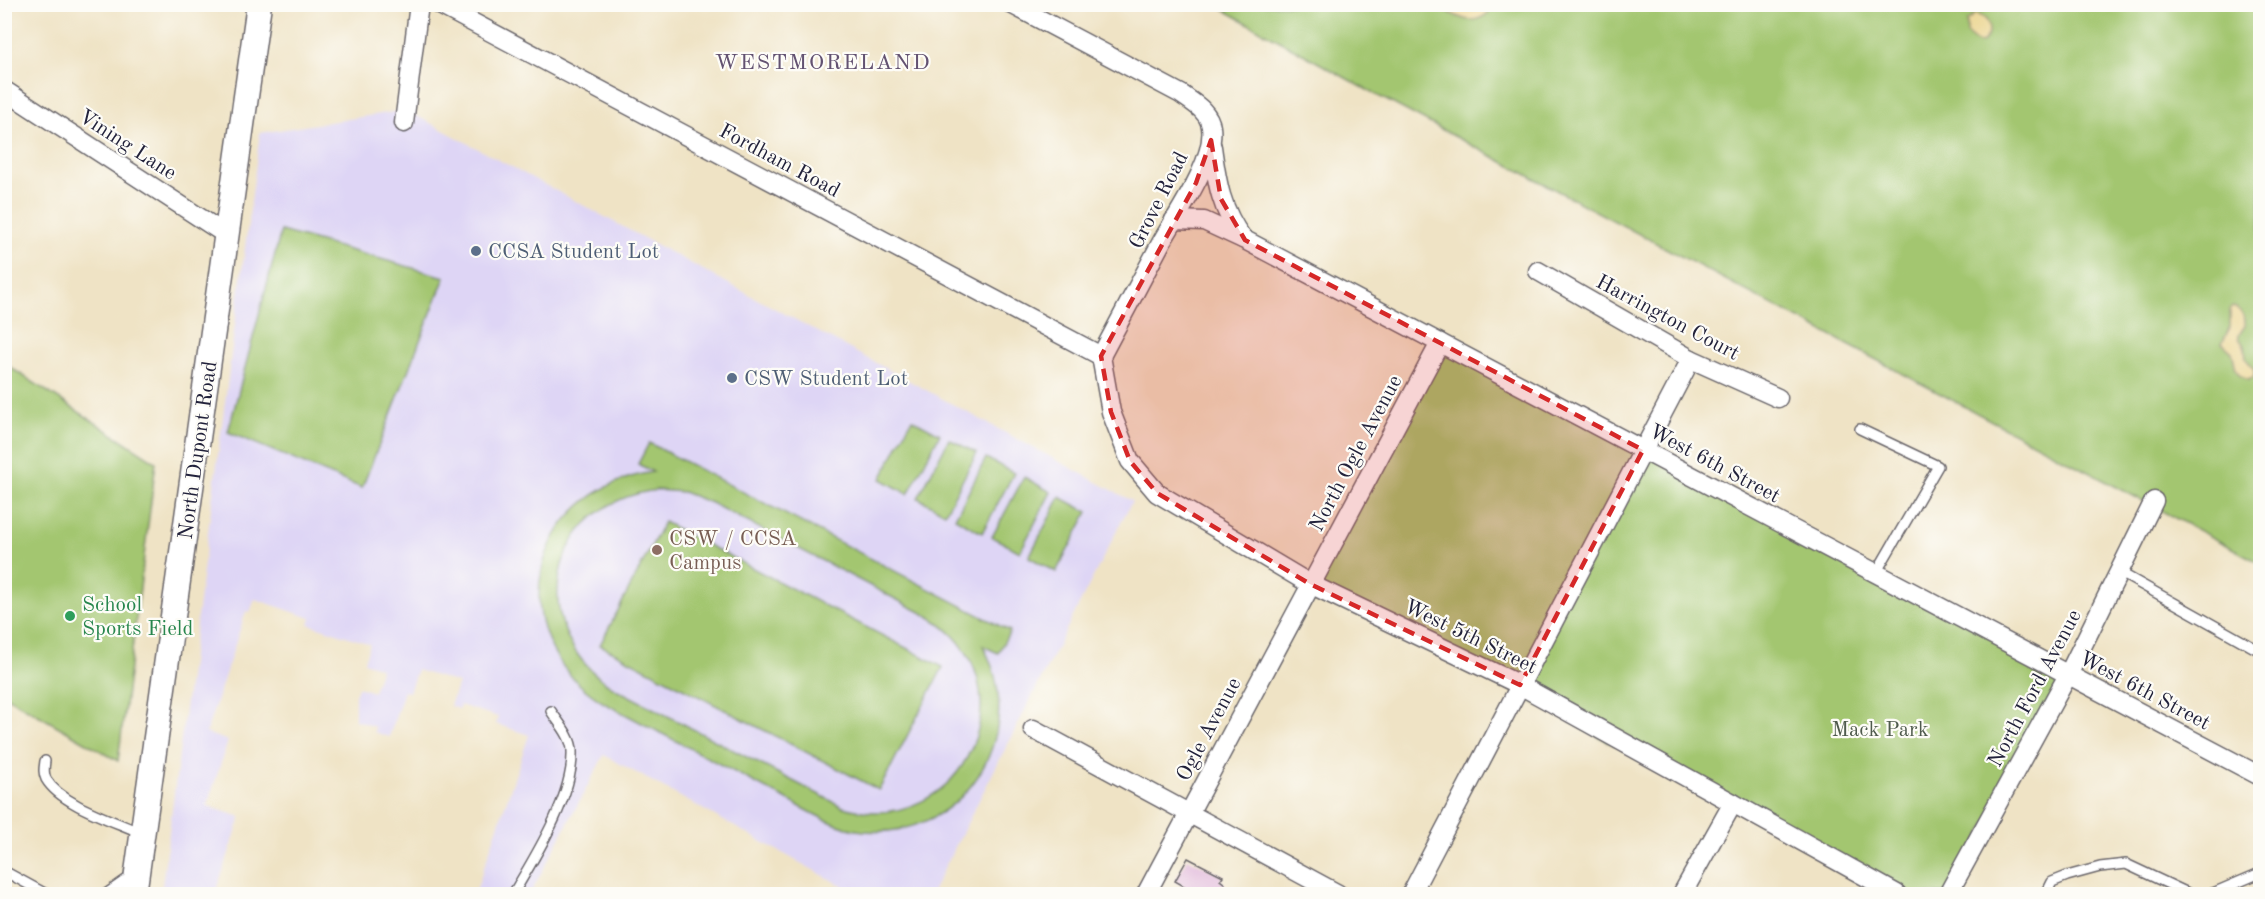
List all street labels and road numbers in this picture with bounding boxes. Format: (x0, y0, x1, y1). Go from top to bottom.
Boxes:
street label: Vining Lane (75, 106, 180, 185)
street label: Fordham Road (715, 121, 843, 202)
street label: Grove Road (1126, 149, 1193, 253)
street label: Harrington Court (1592, 272, 1742, 365)
street label: North Dupont Road (176, 360, 221, 541)
street label: North Ogle Avenue (1306, 372, 1406, 535)
street label: West 6th Street (1645, 421, 1783, 508)
street label: West 5th Street (1401, 596, 1540, 679)
street label: North Ford Avenue (1985, 606, 2086, 771)
street label: West 6th Street (2075, 648, 2213, 735)
street label: Ogle Avenue (1173, 674, 1245, 785)

